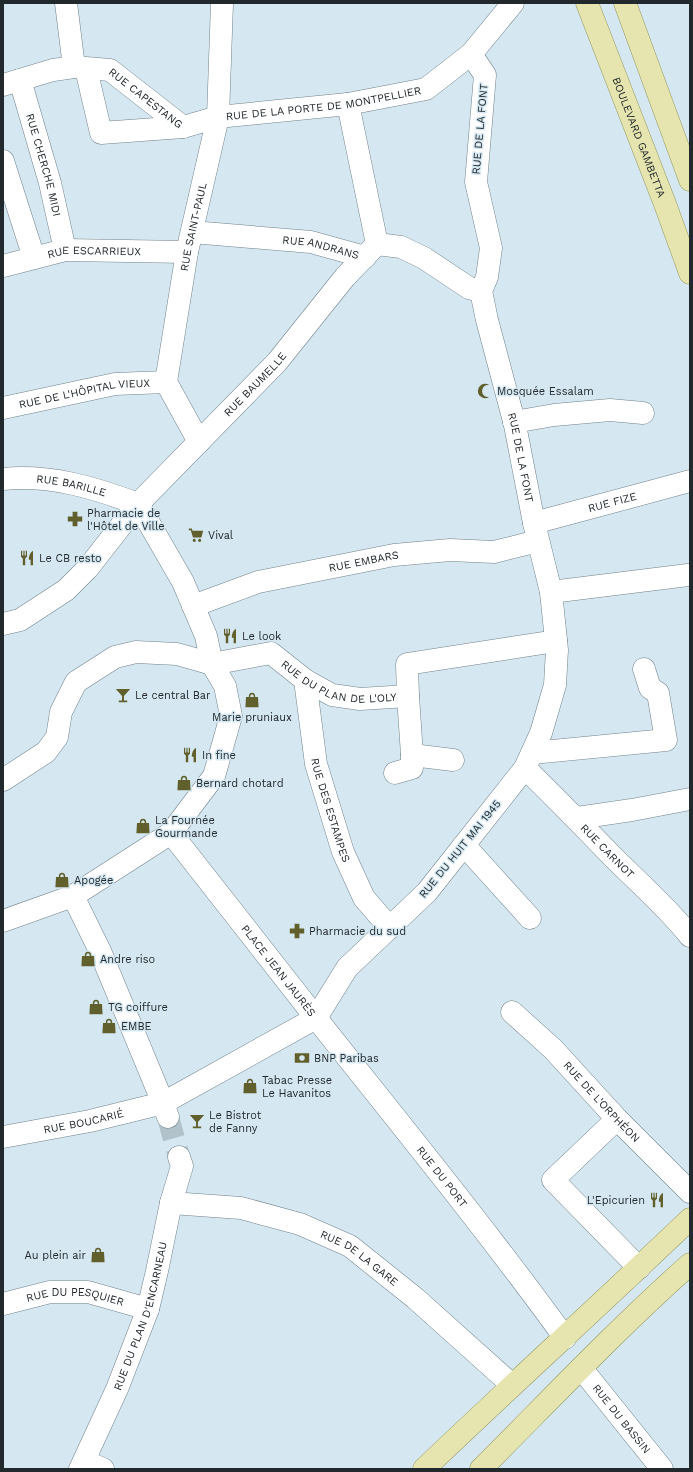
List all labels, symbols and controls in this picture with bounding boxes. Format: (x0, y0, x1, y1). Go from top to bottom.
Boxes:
street label: RUE CAPESTANG (106, 65, 185, 131)
street label: BOULEVARD GAMBETTA (610, 75, 668, 199)
street label: RUE DE LA FONT (470, 83, 490, 175)
street label: RUE DE LA PORTE DE MONTPELLIER (225, 84, 422, 123)
street label: RUE CHERCHE MIDI (24, 112, 64, 217)
street label: RUE SAINT-PAUL (178, 181, 209, 272)
street label: RUE ANDRANS (282, 233, 361, 262)
street label: RUE ESCARRIEUX (46, 243, 142, 261)
street label: RUE BAUMELLE (221, 349, 289, 419)
street label: RUE DE L'HÔPITAL VIEUX (18, 376, 151, 411)
mosque icon: Mosquée Essalam (476, 382, 494, 400)
place label: Mosquée Essalam (497, 385, 594, 398)
street label: RUE DE LA FONT (505, 411, 536, 504)
street label: RUE BARILLE (36, 472, 108, 499)
street label: RUE FIZE (586, 489, 638, 515)
place label: Pharmacie de l'Hôtel de Ville (87, 507, 165, 533)
pharmacy icon: Pharmacie de l'Hôtel de Ville (66, 510, 84, 528)
supermarket icon: Vival (187, 526, 205, 544)
place label: Vival (208, 529, 234, 542)
street label: RUE EMBARS (328, 548, 399, 574)
restaurant icon: Le CB resto (18, 549, 36, 567)
place label: Le CB resto (39, 552, 102, 565)
restaurant icon: Le look (221, 627, 239, 645)
place label: Le look (242, 630, 281, 643)
street label: RUE DU PLAN DE L'OLY (279, 657, 398, 706)
bar icon: Le central Bar (114, 686, 132, 704)
place label: Le central Bar (135, 689, 211, 702)
shop icon: Marie pruniaux (243, 691, 261, 709)
place label: Marie pruniaux (212, 711, 292, 724)
restaurant icon: In fine (181, 746, 199, 764)
place label: In fine (202, 749, 236, 762)
street label: RUE DES ESTAMPES (309, 757, 353, 864)
shop icon: Bernard chotard (175, 774, 193, 792)
place label: Bernard chotard (196, 777, 284, 790)
street label: RUE DU HUIT MAI 1945 (416, 797, 504, 901)
place label: La Fournée Gourmande (155, 814, 218, 840)
shop icon: La Fournée Gourmande (134, 817, 152, 835)
street label: RUE CARNOT (578, 821, 637, 881)
shop icon: Apogée (53, 871, 71, 889)
place label: Apogée (74, 874, 113, 887)
street label: PLACE JEAN JAURÈS (239, 922, 319, 1019)
pharmacy icon: Pharmacie du sud (288, 922, 306, 940)
place label: Pharmacie du sud (309, 925, 406, 938)
shop icon: Andre riso (79, 950, 97, 968)
place label: Andre riso (100, 953, 155, 966)
shop icon: TG coiffure (87, 998, 105, 1016)
place label: TG coiffure (108, 1001, 168, 1014)
shop icon: EMBE (100, 1017, 118, 1035)
place label: EMBE (121, 1020, 152, 1033)
bank icon: BNP Paribas (293, 1049, 311, 1067)
place label: BNP Paribas (314, 1052, 379, 1065)
street label: RUE DE L'ORPHÉON (561, 1058, 643, 1145)
place label: Tabac Presse Le Havanitos (262, 1074, 332, 1100)
shop icon: Tabac Presse Le Havanitos (241, 1077, 259, 1095)
street label: RUE BOUCARIÉ (42, 1105, 125, 1136)
place label: Le Bistrot de Fanny (209, 1109, 262, 1135)
bar icon: Le Bistrot de Fanny (188, 1112, 206, 1130)
street label: RUE DU PORT (414, 1143, 470, 1210)
restaurant icon: L'Epicurien (648, 1191, 666, 1209)
place label: L'Epicurien (587, 1194, 645, 1207)
street label: RUE DE LA GARE (318, 1227, 401, 1288)
street label: RUE DU PLAN D'ENCARNEAU (111, 1241, 169, 1392)
shop icon: Au plein air (89, 1246, 107, 1264)
place label: Au plein air (25, 1249, 87, 1262)
street label: RUE DU PESQUIER (25, 1285, 126, 1308)
street label: RUE DU BASSIN (590, 1381, 653, 1456)

